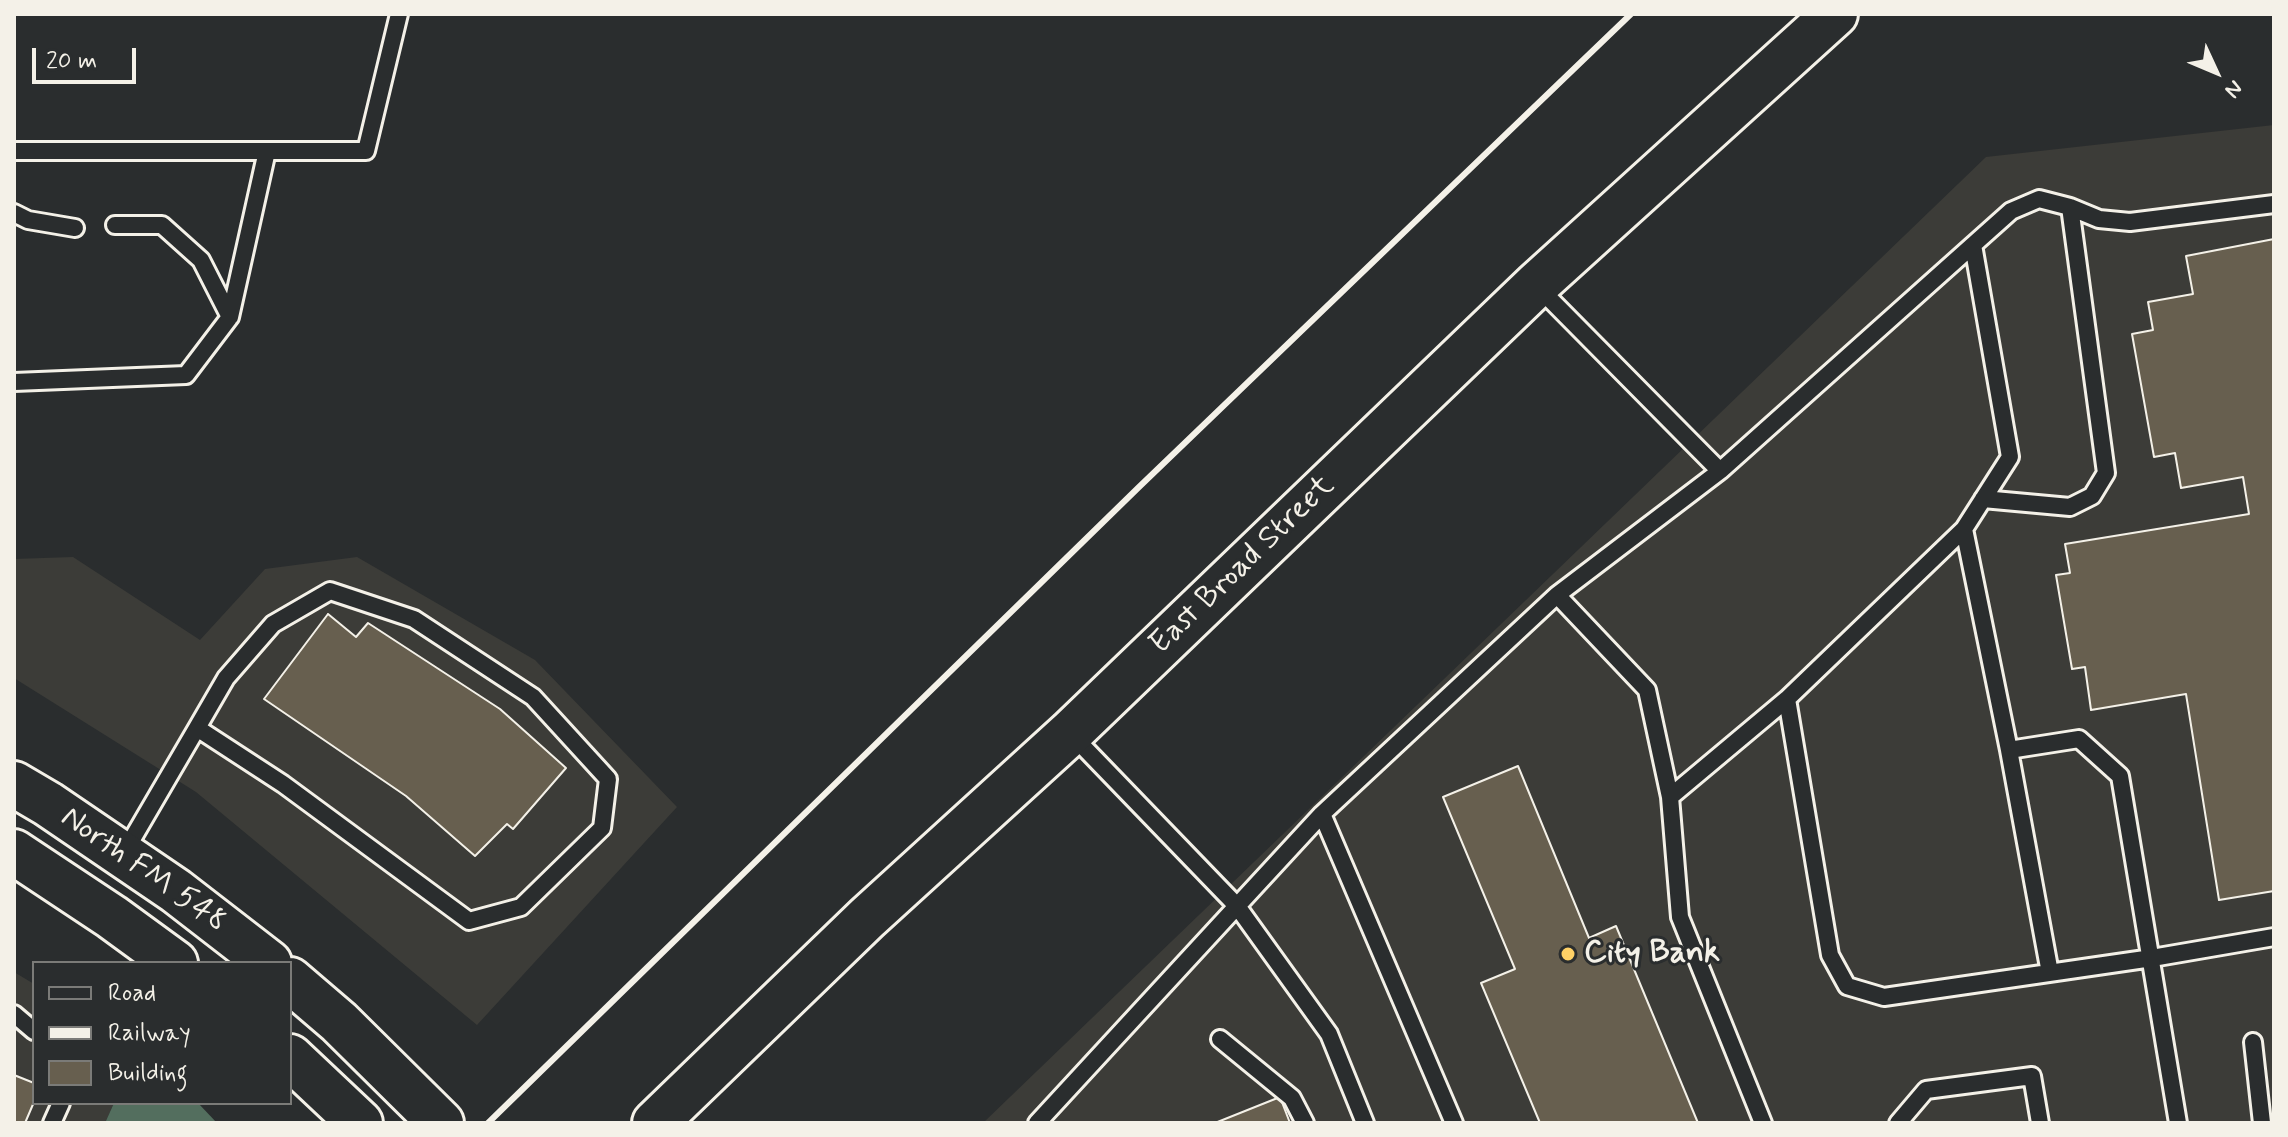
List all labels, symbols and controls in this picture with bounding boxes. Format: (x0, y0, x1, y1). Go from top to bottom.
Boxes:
scale bar (36, 32, 140, 82)
north arrow (2176, 32, 2256, 112)
text: 20 m (46, 46, 97, 77)
text: N (2218, 74, 2248, 104)
street label: East Broad Street (1143, 468, 1343, 664)
street label: North FM 548 (52, 800, 234, 942)
place label: City Bank (1584, 935, 1720, 973)
marker: City Bank (1559, 945, 1577, 963)
legend (32, 961, 292, 1105)
text: Road (108, 978, 156, 1009)
text: Railway (108, 1018, 191, 1049)
text: Building (108, 1058, 188, 1089)

